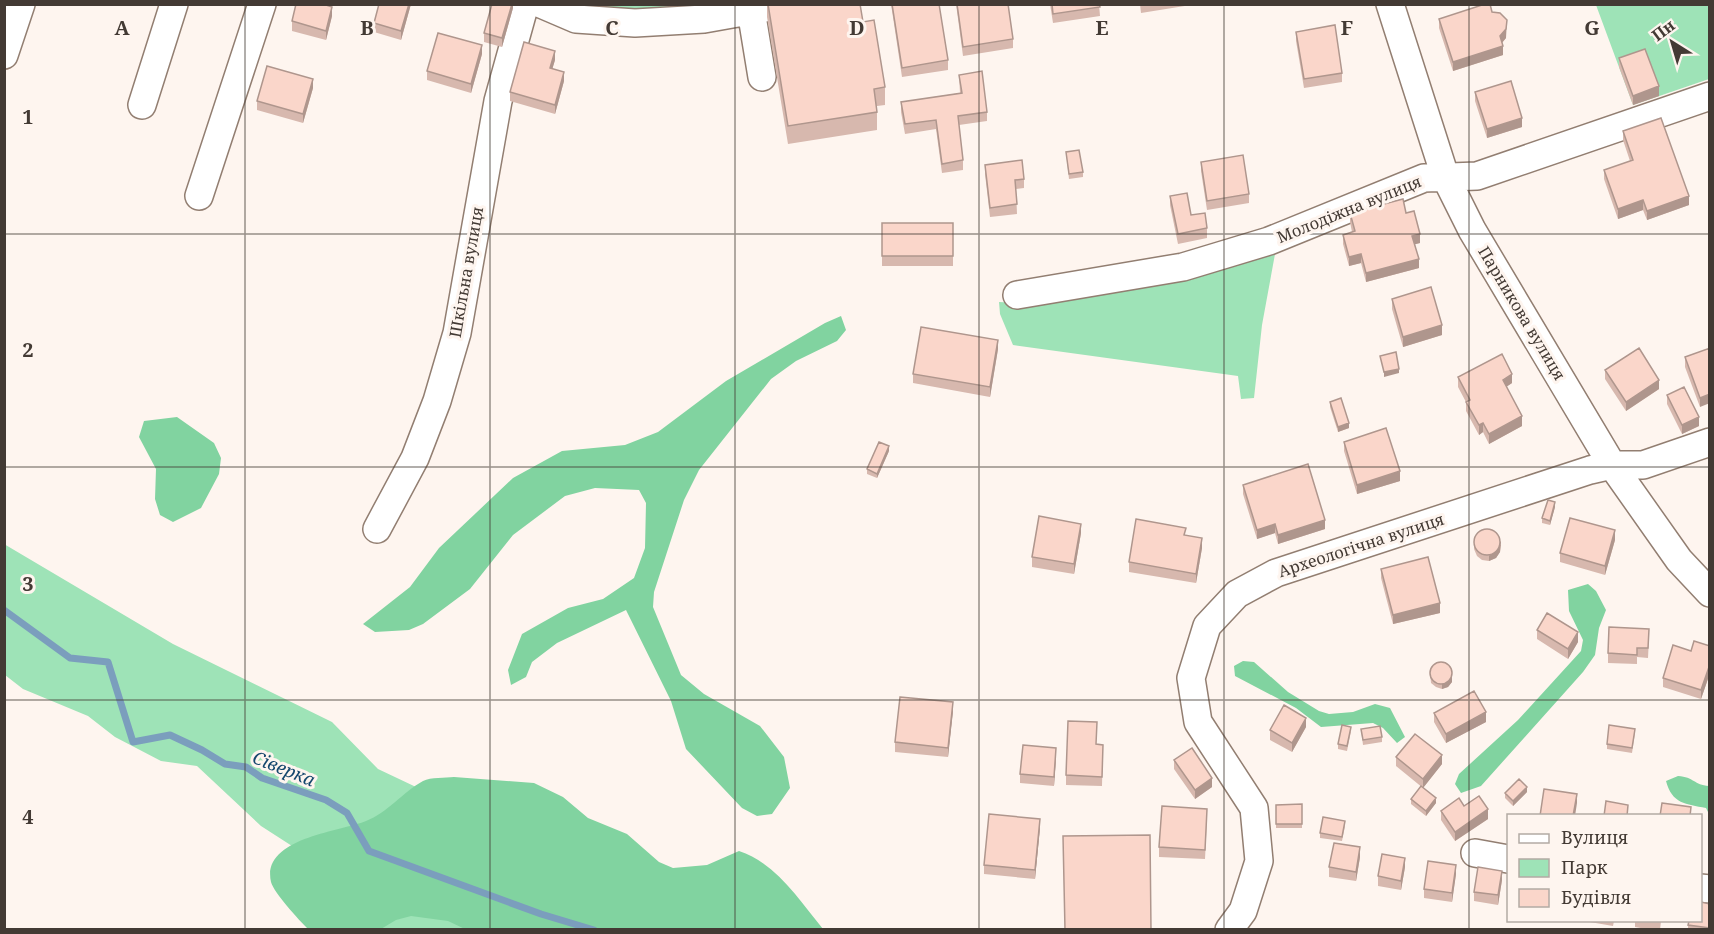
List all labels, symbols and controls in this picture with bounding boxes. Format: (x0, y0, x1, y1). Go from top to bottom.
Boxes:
north arrow (1642, 12, 1702, 72)
text: A (114, 14, 130, 41)
text: B (360, 14, 374, 41)
text: C (605, 14, 619, 41)
text: D (849, 14, 865, 41)
text: E (1095, 14, 1109, 41)
text: F (1341, 14, 1353, 41)
text: G (1584, 14, 1600, 41)
text: Пн (1647, 14, 1679, 46)
text: 1 (22, 103, 34, 130)
street label: Молодіжна вулиця (1273, 170, 1425, 248)
street label: Шкільна вулиця (444, 205, 488, 339)
street label: Парникова вулиця (1473, 242, 1571, 384)
text: 2 (22, 336, 34, 363)
street label: Археологічна вулиця (1275, 508, 1447, 582)
text: 3 (22, 570, 34, 597)
water label: Сіверка (249, 745, 319, 791)
text: 4 (22, 803, 34, 830)
legend (1507, 814, 1702, 922)
text: Вулиця (1561, 825, 1628, 849)
text: Парк (1561, 855, 1608, 879)
text: Будівля (1561, 885, 1631, 909)

